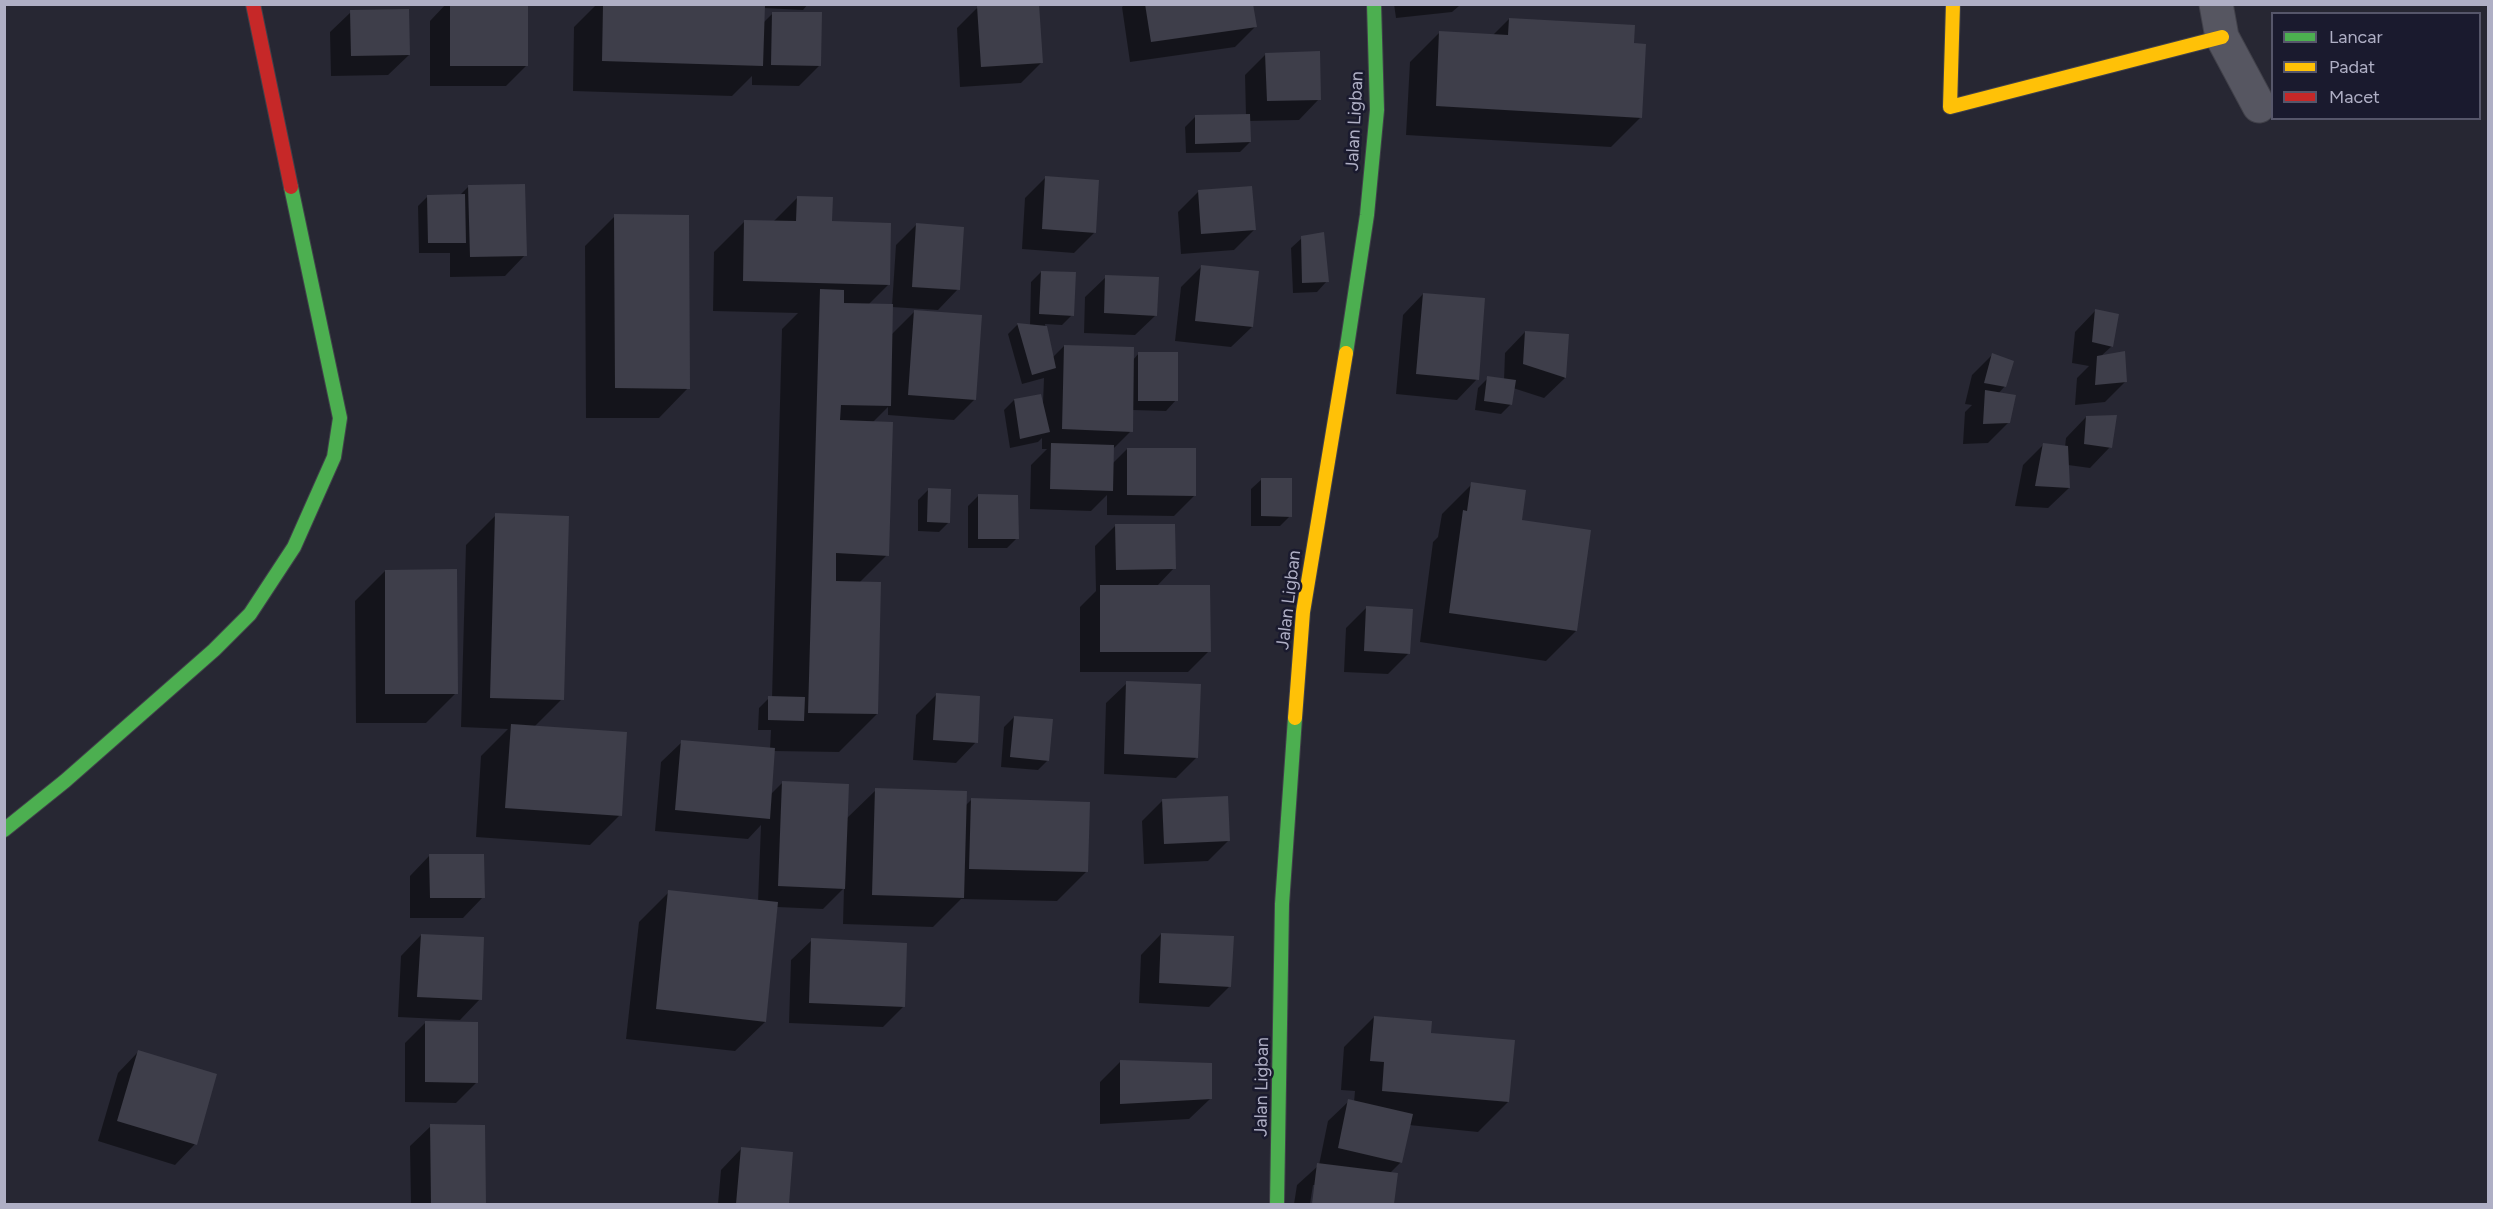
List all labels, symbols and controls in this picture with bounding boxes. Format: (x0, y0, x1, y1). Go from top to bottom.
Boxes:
legend (2271, 12, 2481, 120)
text: Lancar (2329, 26, 2383, 48)
text: Padat (2329, 56, 2375, 78)
street label: Jalan Ligban (1342, 71, 1368, 171)
text: Macet (2329, 86, 2380, 108)
street label: Jalan Ligban (1272, 549, 1306, 651)
street label: Jalan Ligban (1250, 1037, 1274, 1137)

